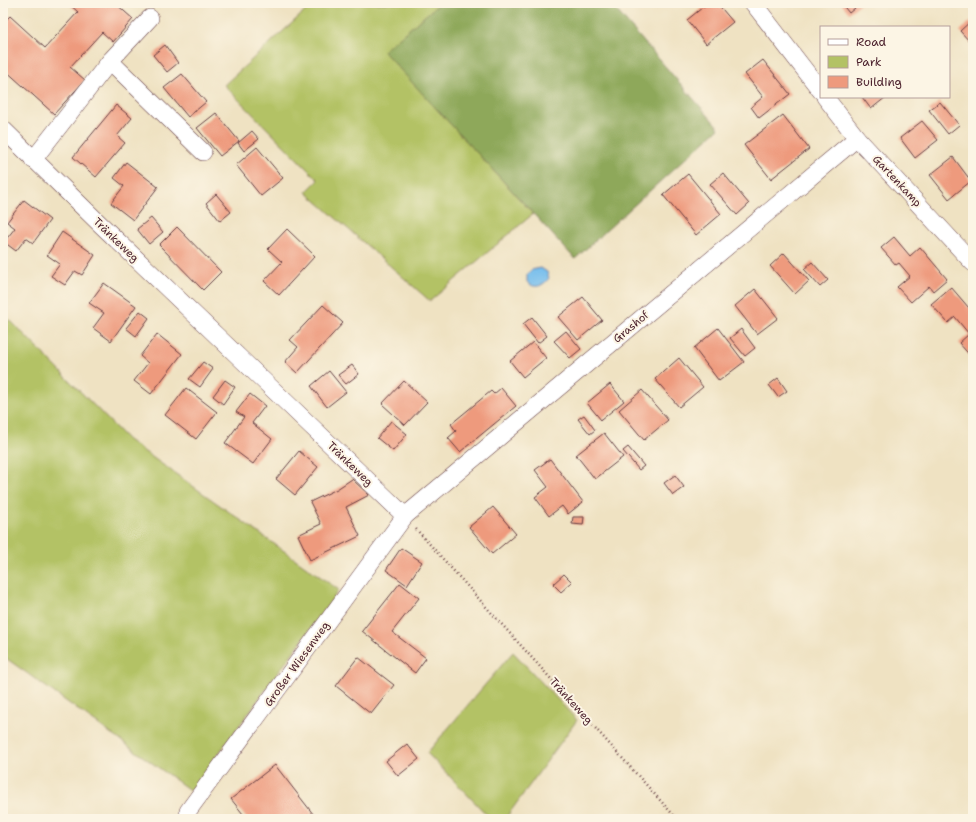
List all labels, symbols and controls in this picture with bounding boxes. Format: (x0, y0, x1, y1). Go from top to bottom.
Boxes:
legend (820, 26, 950, 98)
text: Road (856, 34, 887, 50)
text: Park (856, 54, 882, 70)
text: Building (856, 74, 902, 90)
street label: Gartenkamp (869, 152, 925, 210)
street label: Tränkeweg (90, 214, 142, 266)
street label: Grashof (610, 307, 653, 346)
street label: Tränkeweg (324, 438, 376, 490)
street label: Großer Wiesenweg (261, 618, 333, 710)
street label: Tränkeweg (546, 674, 596, 728)

